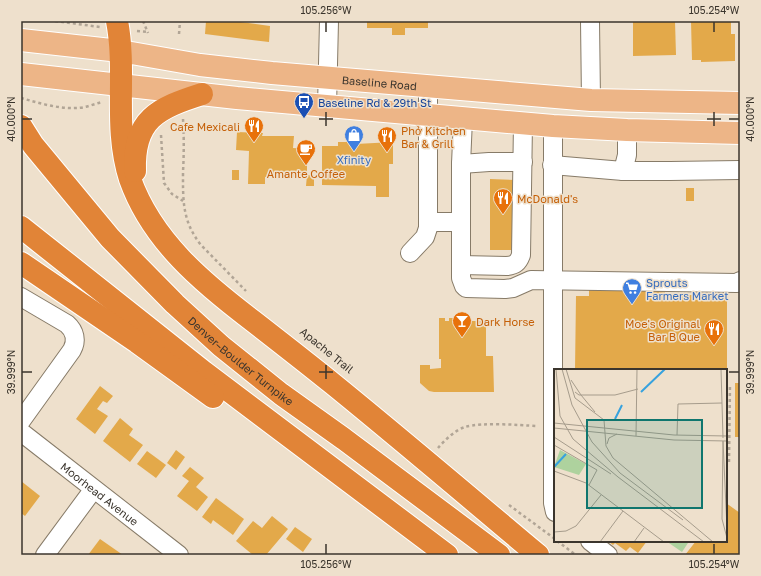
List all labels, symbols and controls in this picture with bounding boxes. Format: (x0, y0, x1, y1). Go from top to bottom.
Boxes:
text: 105.256°W (301, 4, 352, 16)
text: 105.254°W (689, 4, 740, 16)
street label: Baseline Road (341, 72, 417, 92)
bus stop icon: Baseline Rd & 29th St (293, 91, 315, 119)
text: 40.000°N (5, 96, 17, 142)
place label: Baseline Rd & 29th St (318, 96, 431, 109)
text: 40.000°N (744, 96, 756, 142)
restaurant icon: Cafe Mexicali (243, 115, 265, 143)
place label: Cafe Mexicali (170, 120, 240, 133)
shop icon: Xfinity (343, 124, 365, 152)
place label: Phở Kitchen Bar & Grill (401, 124, 466, 150)
restaurant icon: Phở Kitchen Bar & Grill (376, 125, 398, 153)
cafe icon: Amante Coffee (295, 138, 317, 166)
place label: Xfinity (337, 153, 371, 166)
place label: Amante Coffee (267, 167, 345, 180)
restaurant icon: McDonald's (492, 187, 514, 215)
place label: McDonald's (517, 192, 578, 205)
place label: Sprouts Farmers Market (646, 276, 729, 302)
supermarket icon: Sprouts Farmers Market (621, 277, 643, 305)
bar icon: Dark Horse (451, 310, 473, 338)
street label: Denver–Boulder Turnpike (186, 313, 296, 408)
place label: Dark Horse (476, 315, 535, 328)
place label: Moe's Original Bar B Que (625, 317, 700, 343)
restaurant icon: Moe's Original Bar B Que (703, 318, 725, 346)
street label: Apache Trail (298, 325, 357, 376)
text: 39.999°N (5, 350, 17, 394)
text: 39.999°N (744, 350, 756, 394)
inset map (554, 369, 727, 542)
street label: Moorhead Avenue (59, 459, 141, 528)
text: 105.256°W (301, 558, 352, 570)
text: 105.254°W (689, 558, 740, 570)

